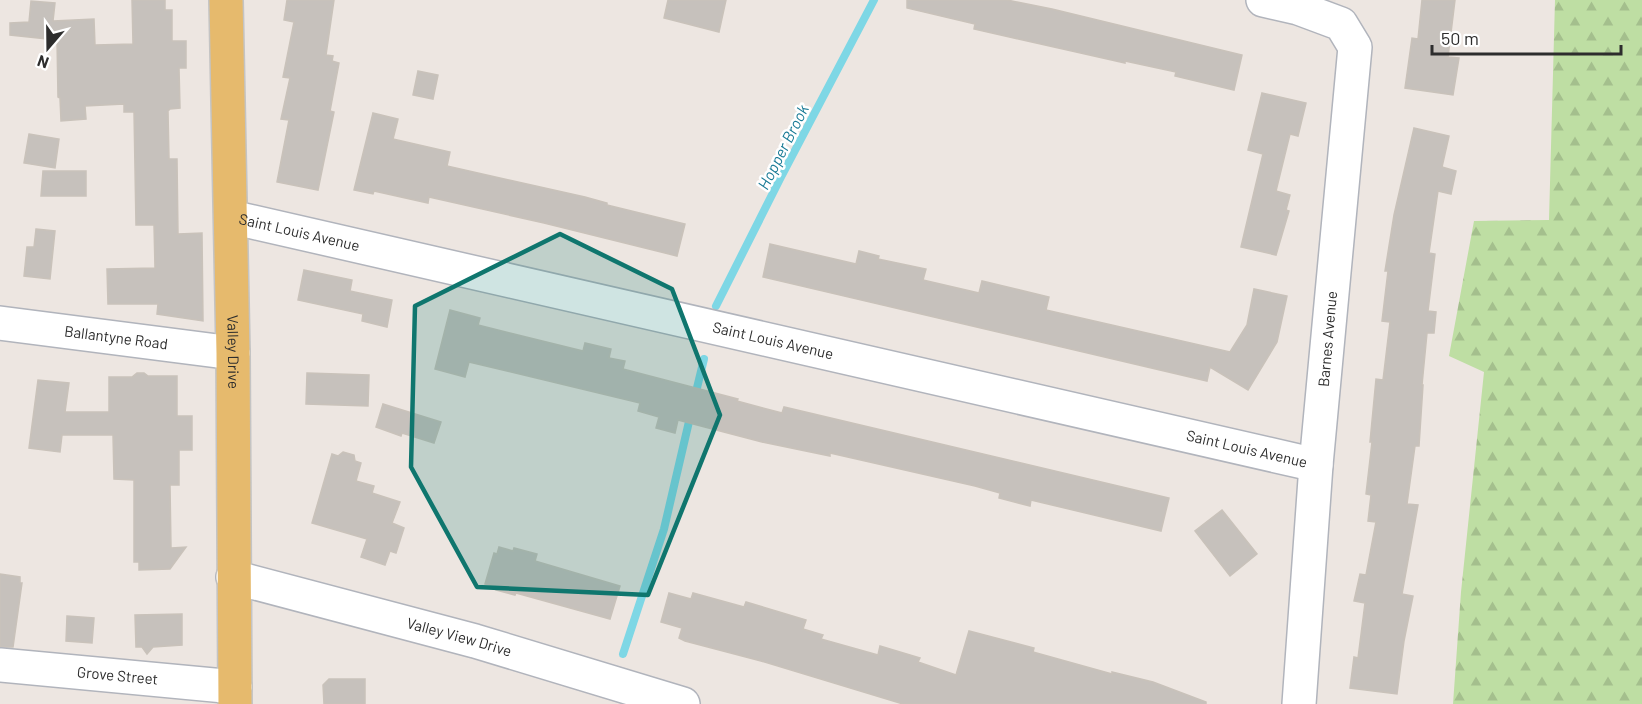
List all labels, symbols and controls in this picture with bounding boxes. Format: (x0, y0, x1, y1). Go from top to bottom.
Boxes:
north arrow (18, 18, 78, 78)
scale bar (1432, 18, 1621, 56)
text: 50 m (1441, 27, 1479, 49)
text: N (34, 52, 51, 73)
water label: Hopper Brook (753, 101, 812, 192)
street label: Saint Louis Avenue (237, 209, 362, 254)
street label: Barnes Avenue (1314, 290, 1340, 388)
street label: Valley Drive (224, 315, 243, 389)
street label: Saint Louis Avenue (711, 317, 835, 362)
street label: Ballantyne Road (63, 321, 169, 353)
street label: Saint Louis Avenue (1185, 426, 1309, 471)
street label: Valley View Drive (405, 613, 514, 660)
street label: Grove Street (76, 662, 159, 688)

